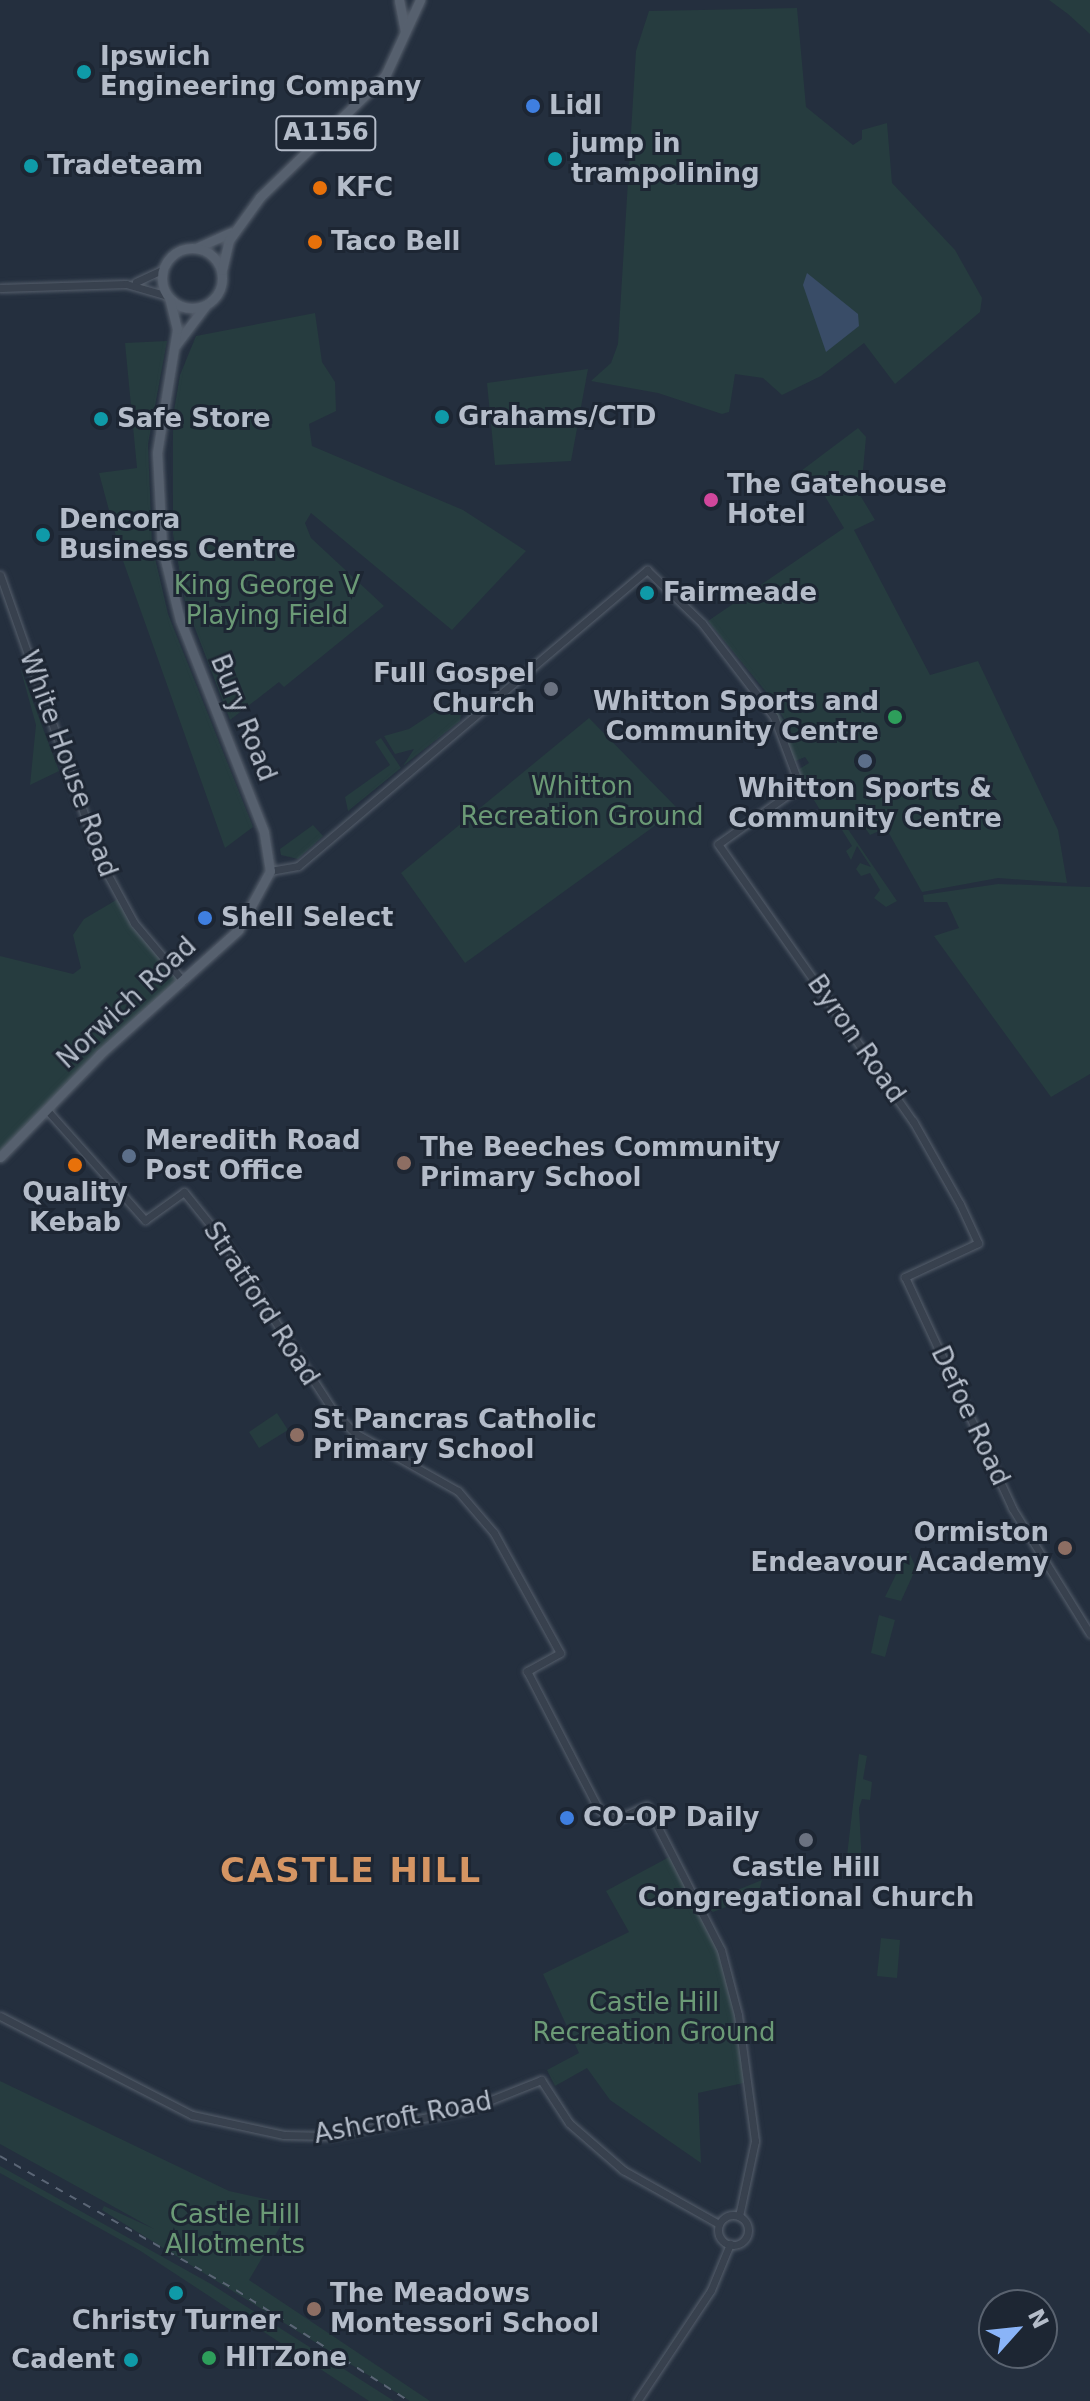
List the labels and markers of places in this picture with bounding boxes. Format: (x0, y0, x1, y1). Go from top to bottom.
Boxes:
place label: Ipswich Engineering Company (100, 41, 421, 102)
marker: Ipswich Engineering Company (75, 63, 93, 81)
place label: Lidl (549, 90, 602, 122)
marker: Lidl (524, 97, 542, 115)
place label: jump in trampolining (571, 128, 760, 190)
place label: Tradeteam (47, 150, 203, 182)
marker: jump in trampolining (546, 150, 564, 168)
marker: Tradeteam (22, 157, 40, 175)
place label: KFC (336, 172, 393, 204)
marker: KFC (311, 179, 329, 197)
place label: Taco Bell (331, 226, 461, 258)
marker: Taco Bell (306, 233, 324, 251)
place label: Grahams/CTD (458, 401, 656, 433)
place label: Safe Store (117, 403, 271, 435)
marker: Grahams/CTD (433, 408, 451, 426)
marker: Safe Store (92, 410, 110, 428)
place label: The Gatehouse Hotel (727, 469, 947, 530)
marker: The Gatehouse Hotel (702, 491, 720, 509)
place label: Dencora Business Centre (59, 504, 296, 566)
marker: Dencora Business Centre (34, 526, 52, 544)
place label: Fairmeade (663, 577, 817, 609)
marker: Fairmeade (638, 584, 656, 602)
place label: Full Gospel Church (373, 658, 535, 720)
marker: Full Gospel Church (542, 680, 560, 698)
place label: Whitton Sports and Community Centre (593, 686, 879, 748)
marker: Whitton Sports and Community Centre (886, 708, 904, 726)
marker: Whitton Sports & Community Centre (856, 752, 874, 770)
place label: Whitton Sports & Community Centre (728, 773, 1002, 834)
place label: Shell Select (221, 902, 393, 934)
marker: Shell Select (196, 909, 214, 927)
place label: Meredith Road Post Office (145, 1125, 361, 1186)
place label: The Beeches Community Primary School (420, 1132, 781, 1194)
marker: Meredith Road Post Office (120, 1147, 138, 1165)
marker: The Beeches Community Primary School (395, 1154, 413, 1172)
marker: Quality Kebab (66, 1156, 84, 1174)
place label: Quality Kebab (22, 1177, 128, 1238)
place label: St Pancras Catholic Primary School (313, 1404, 597, 1466)
marker: St Pancras Catholic Primary School (288, 1426, 306, 1444)
place label: Ormiston Endeavour Academy (750, 1517, 1049, 1578)
marker: Ormiston Endeavour Academy (1056, 1539, 1074, 1557)
place label: CO-OP Daily (583, 1802, 760, 1834)
marker: CO-OP Daily (558, 1809, 576, 1827)
marker: Castle Hill Congregational Church (797, 1831, 815, 1849)
place label: Castle Hill Congregational Church (638, 1852, 974, 1914)
place label: The Meadows Montessori School (330, 2278, 599, 2340)
marker: Christy Turner (167, 2284, 185, 2302)
marker: The Meadows Montessori School (305, 2300, 323, 2318)
place label: Christy Turner (72, 2305, 280, 2337)
place label: HITZone (225, 2342, 347, 2374)
place label: Cadent (11, 2344, 115, 2376)
marker: HITZone (200, 2349, 218, 2367)
marker: Cadent (122, 2351, 140, 2369)

